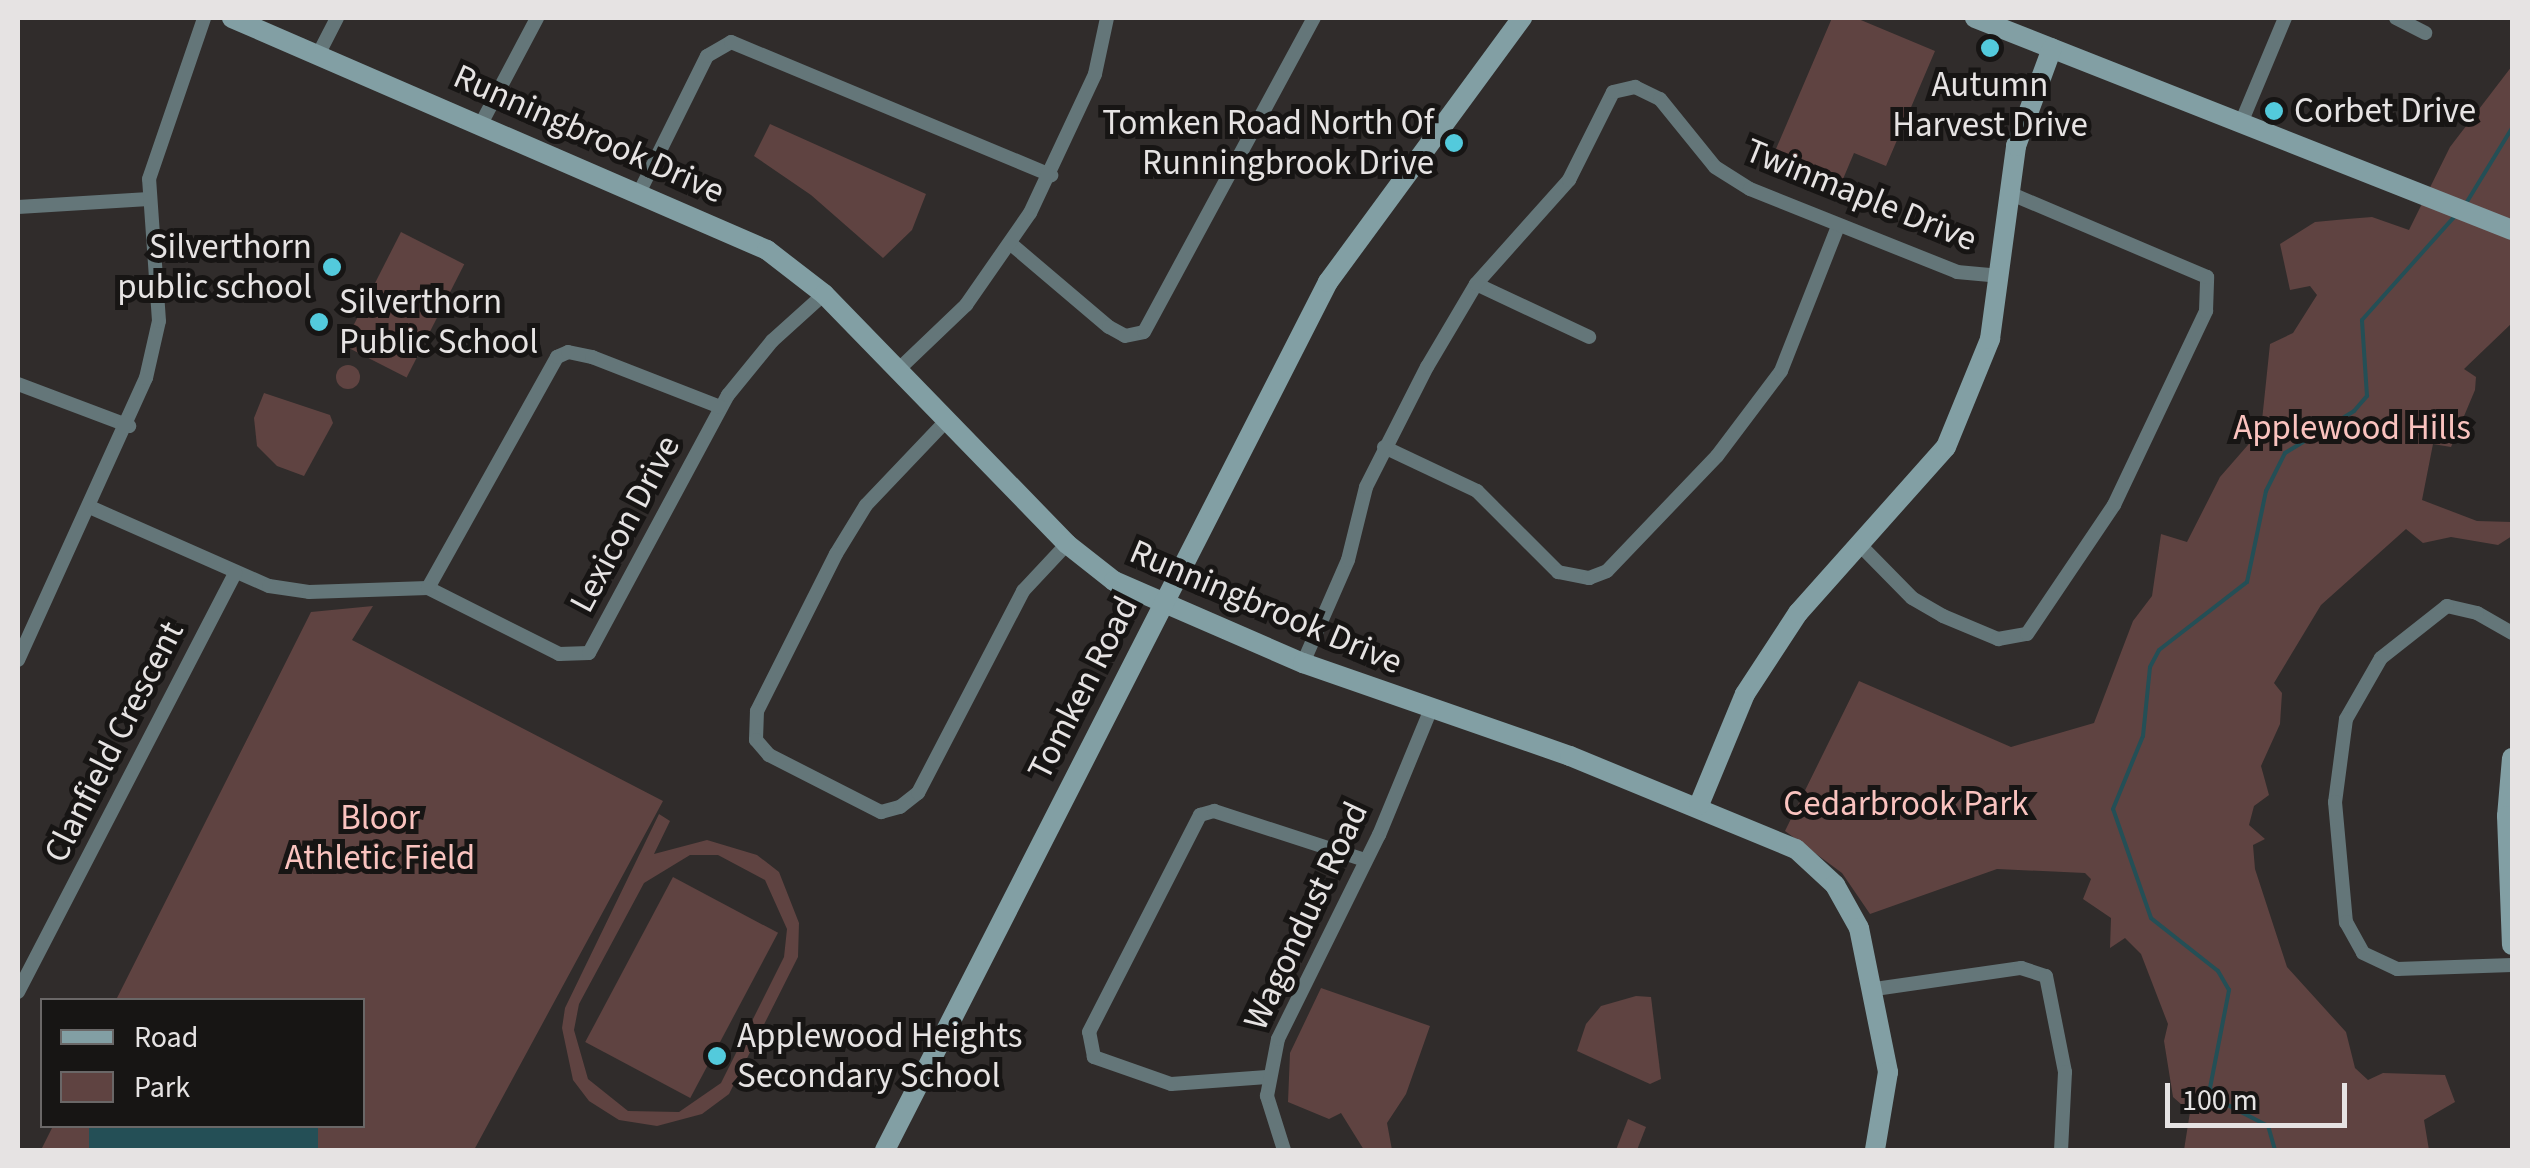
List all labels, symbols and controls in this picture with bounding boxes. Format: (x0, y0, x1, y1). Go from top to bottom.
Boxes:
marker: Autumn Harvest Drive (1979, 37, 2001, 59)
street label: Runningbrook Drive (447, 55, 731, 213)
place label: Autumn Harvest Drive (1892, 64, 2088, 146)
place label: Corbet Drive (2294, 90, 2476, 132)
marker: Corbet Drive (2263, 100, 2285, 122)
place label: Tomken Road North Of Runningbrook Drive (1102, 102, 1434, 184)
street label: Twinmaple Drive (1739, 130, 1983, 260)
marker: Tomken Road North Of Runningbrook Drive (1443, 132, 1465, 154)
place label: Silverthorn public school (117, 226, 312, 308)
marker: Silverthorn public school (321, 256, 343, 278)
place label: Silverthorn Public School (339, 281, 538, 363)
marker: Silverthorn Public School (308, 311, 330, 333)
park label: Applewood Hills (2233, 407, 2471, 449)
street label: Lexicon Drive (561, 428, 689, 620)
street label: Runningbrook Drive (1123, 531, 1409, 683)
street label: Tomken Road (1019, 589, 1147, 787)
street label: Clanfield Crescent (35, 615, 193, 869)
park label: Cedarbrook Park (1783, 783, 2029, 825)
street label: Wagondust Road (1235, 796, 1377, 1036)
park label: Bloor Athletic Field (285, 797, 475, 879)
legend (40, 998, 365, 1128)
place label: Applewood Heights Secondary School (737, 1015, 1022, 1097)
text: Road (134, 1016, 198, 1059)
marker: Applewood Heights Secondary School (706, 1045, 728, 1067)
scale bar (2170, 1063, 2352, 1125)
text: Park (134, 1066, 190, 1109)
text: 100 m (2182, 1079, 2258, 1122)

